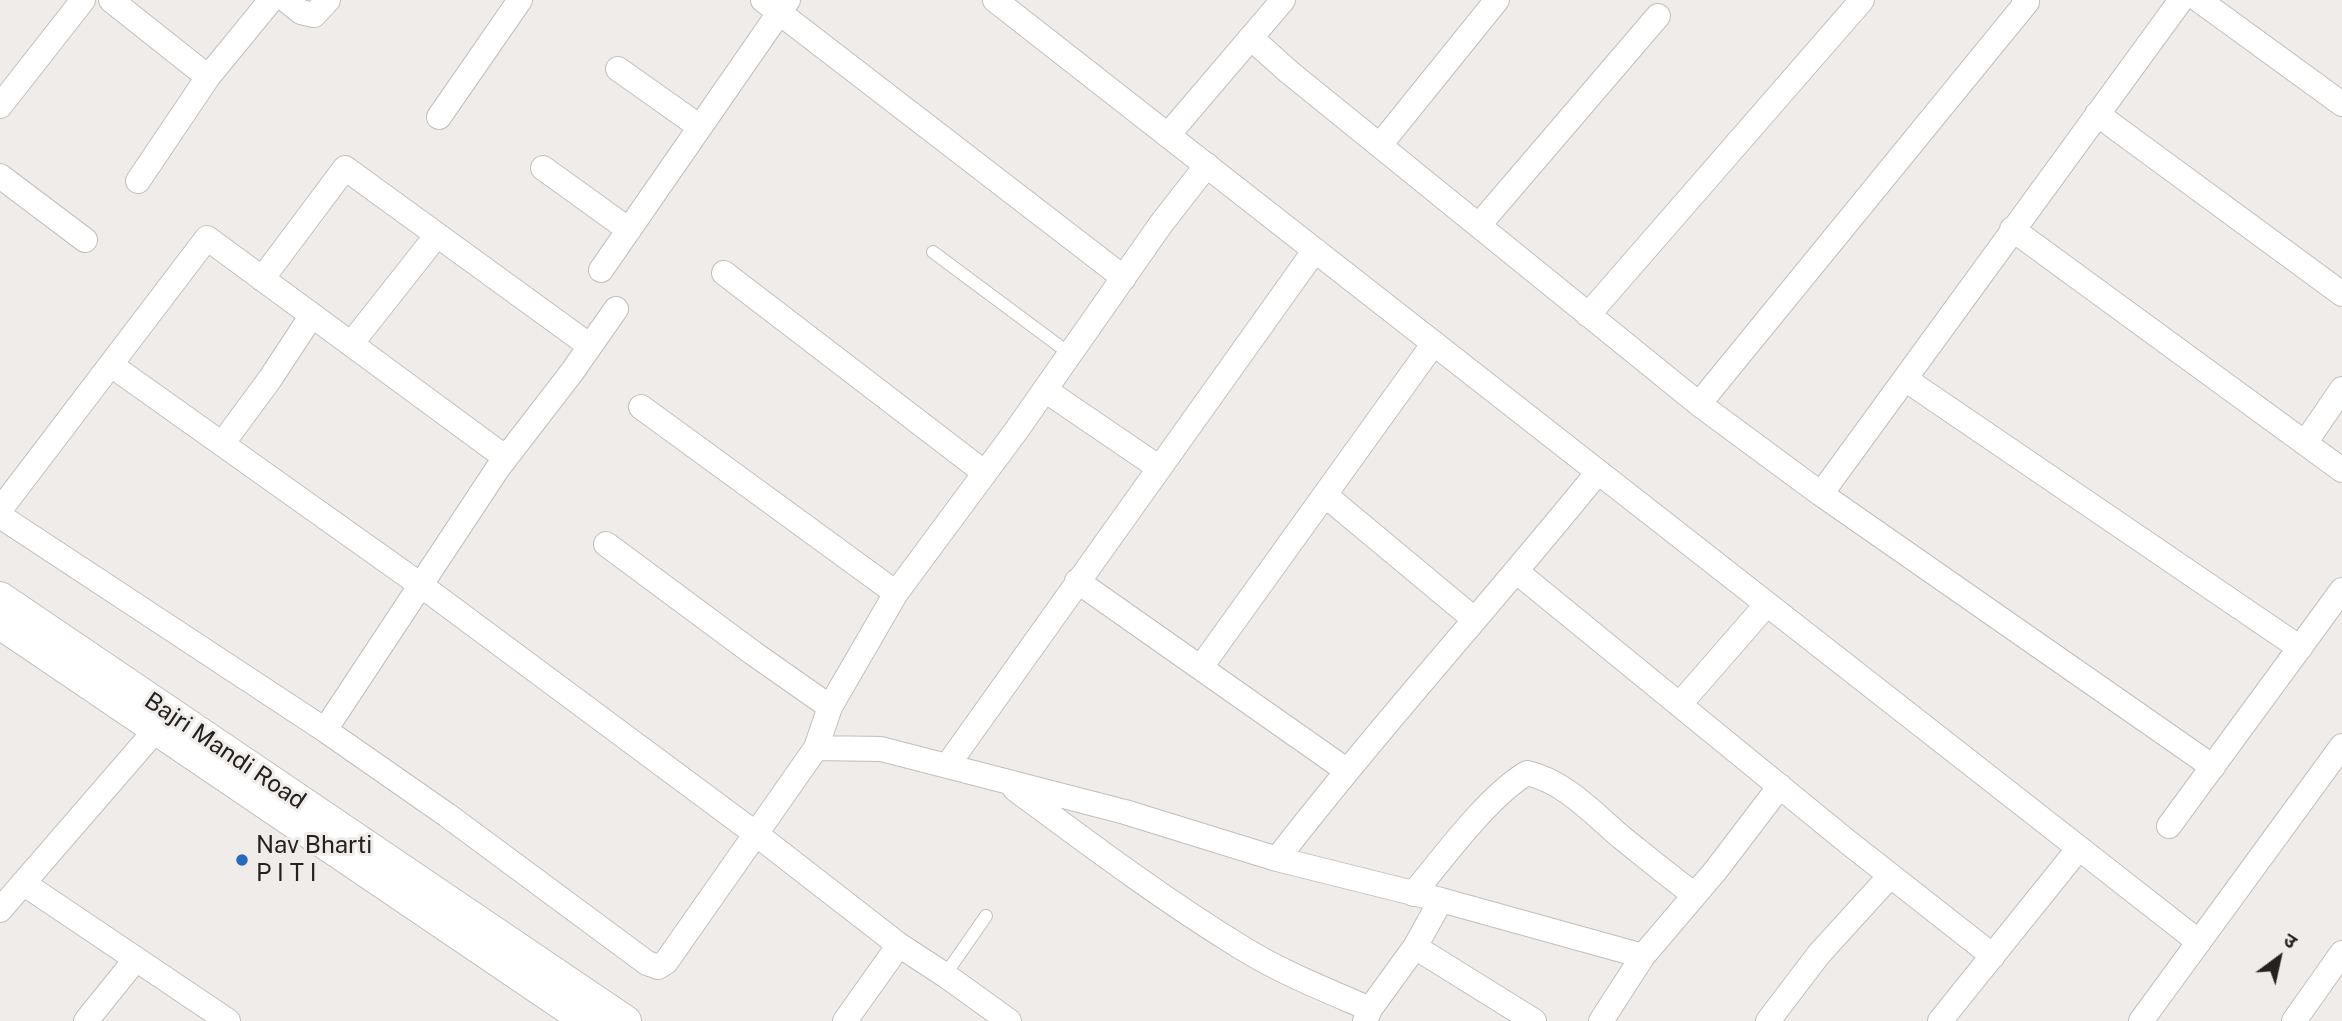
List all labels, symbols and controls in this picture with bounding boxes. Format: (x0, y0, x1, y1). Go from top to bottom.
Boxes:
street label: Bajri Mandi Road (139, 686, 311, 816)
place label: Nav Bharti P I T I (256, 832, 372, 888)
marker: Nav Bharti P I T I (234, 852, 250, 868)
north arrow (2244, 923, 2314, 993)
text: उ (2280, 928, 2301, 953)

